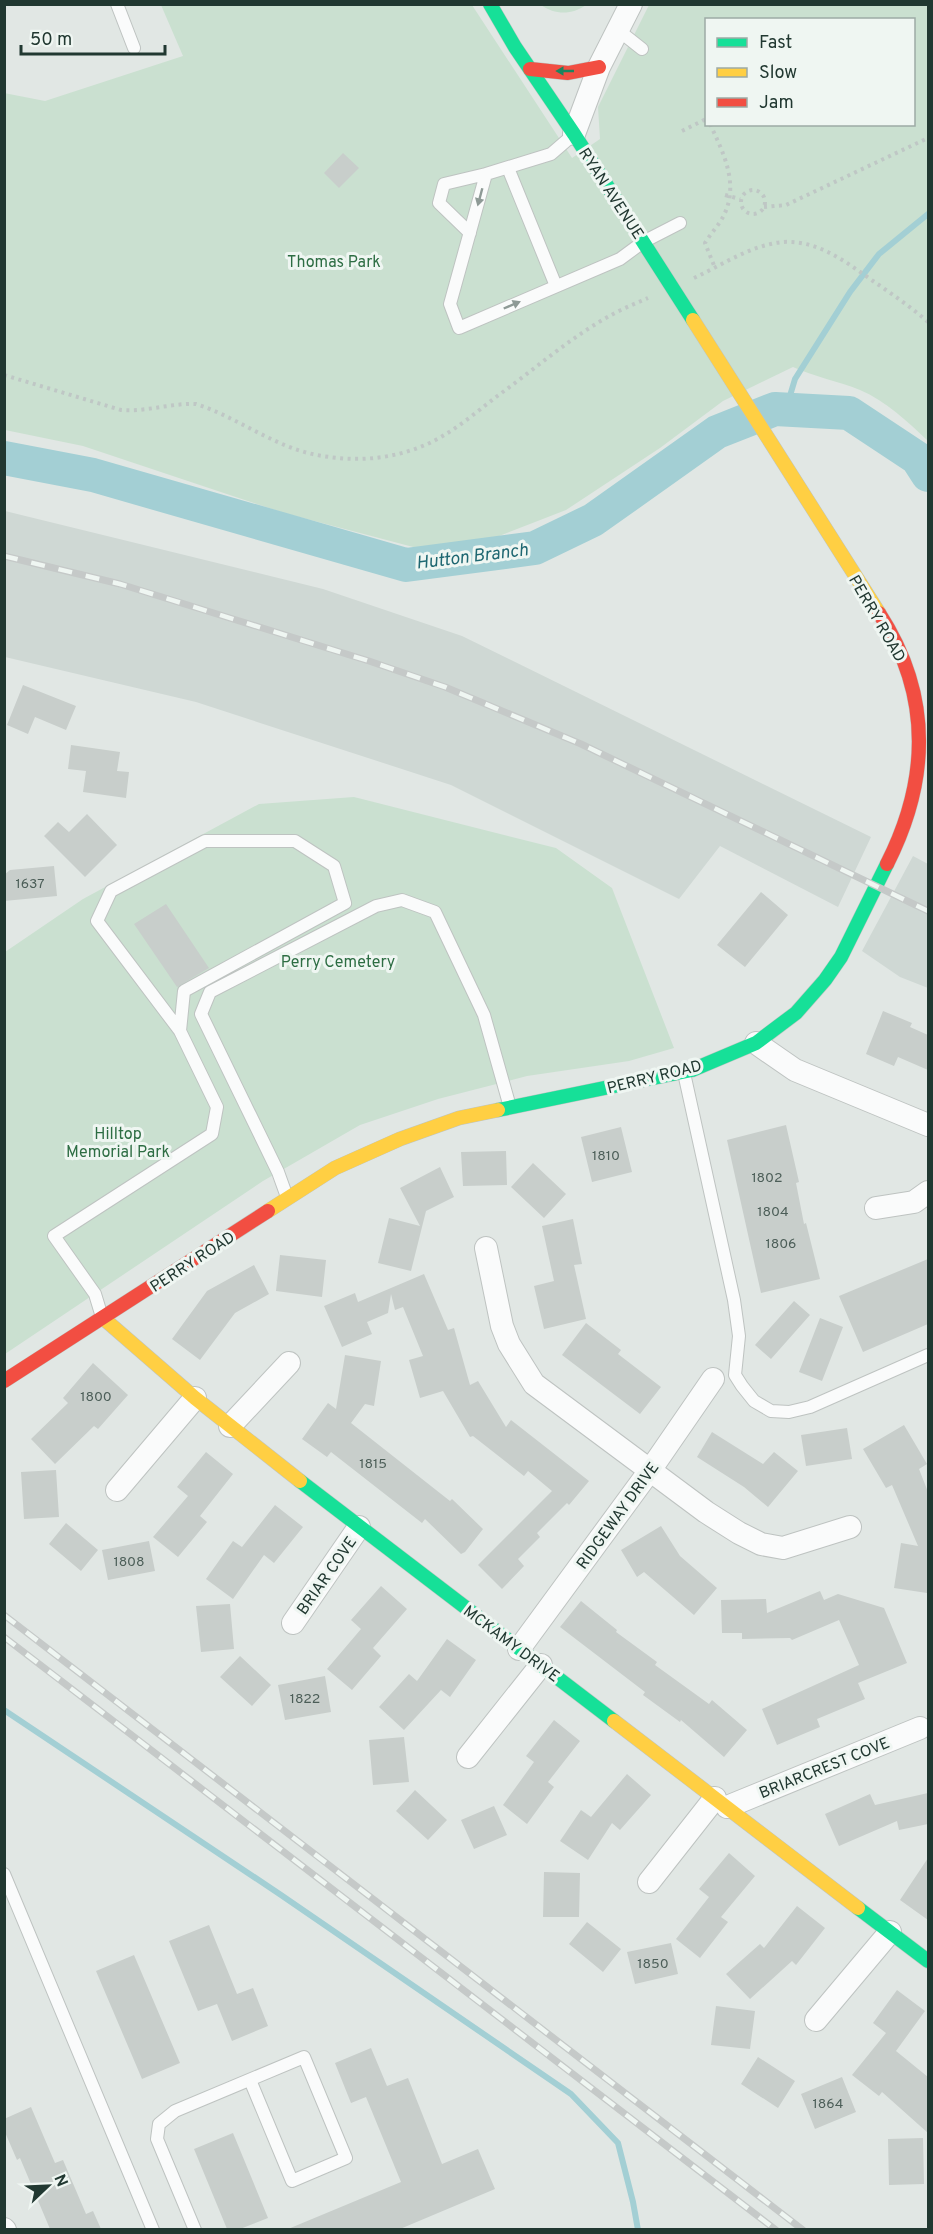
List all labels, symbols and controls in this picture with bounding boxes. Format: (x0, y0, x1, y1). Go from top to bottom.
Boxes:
scale bar (21, 18, 165, 56)
legend (705, 18, 915, 126)
text: 50 m (30, 29, 72, 52)
text: Fast (759, 32, 792, 55)
text: Slow (759, 62, 797, 85)
one-way arrow (555, 66, 574, 76)
text: Jam (759, 92, 794, 115)
street label: RYAN AVENUE (573, 145, 647, 244)
one-way arrow (475, 188, 484, 206)
park label: Thomas Park (287, 253, 381, 273)
one-way arrow (504, 300, 522, 310)
water label: Hutton Branch (415, 539, 530, 576)
street label: PERRY ROAD (843, 572, 909, 666)
house number: 1637 (15, 876, 45, 893)
park label: Perry Cemetery (281, 953, 395, 973)
street label: PERRY ROAD (605, 1057, 704, 1099)
park label: Hilltop Memorial Park (66, 1125, 170, 1163)
house number: 1810 (592, 1148, 620, 1165)
house number: 1802 (751, 1170, 783, 1187)
house number: 1804 (757, 1204, 789, 1221)
street label: PERRY ROAD (147, 1228, 239, 1297)
house number: 1806 (766, 1236, 796, 1253)
house number: 1800 (80, 1389, 112, 1406)
house number: 1815 (359, 1456, 387, 1473)
street label: RIDGEWAY DRIVE (573, 1459, 664, 1574)
street label: BRIAR COVE (293, 1533, 362, 1619)
house number: 1808 (113, 1554, 145, 1571)
street label: MCKAMY DRIVE (459, 1602, 563, 1687)
house number: 1822 (290, 1691, 320, 1708)
street label: BRIARCREST COVE (757, 1734, 893, 1804)
house number: 1850 (637, 1956, 669, 1973)
house number: 1864 (813, 2096, 843, 2113)
north arrow (18, 2156, 78, 2216)
text: N (49, 2172, 71, 2190)

